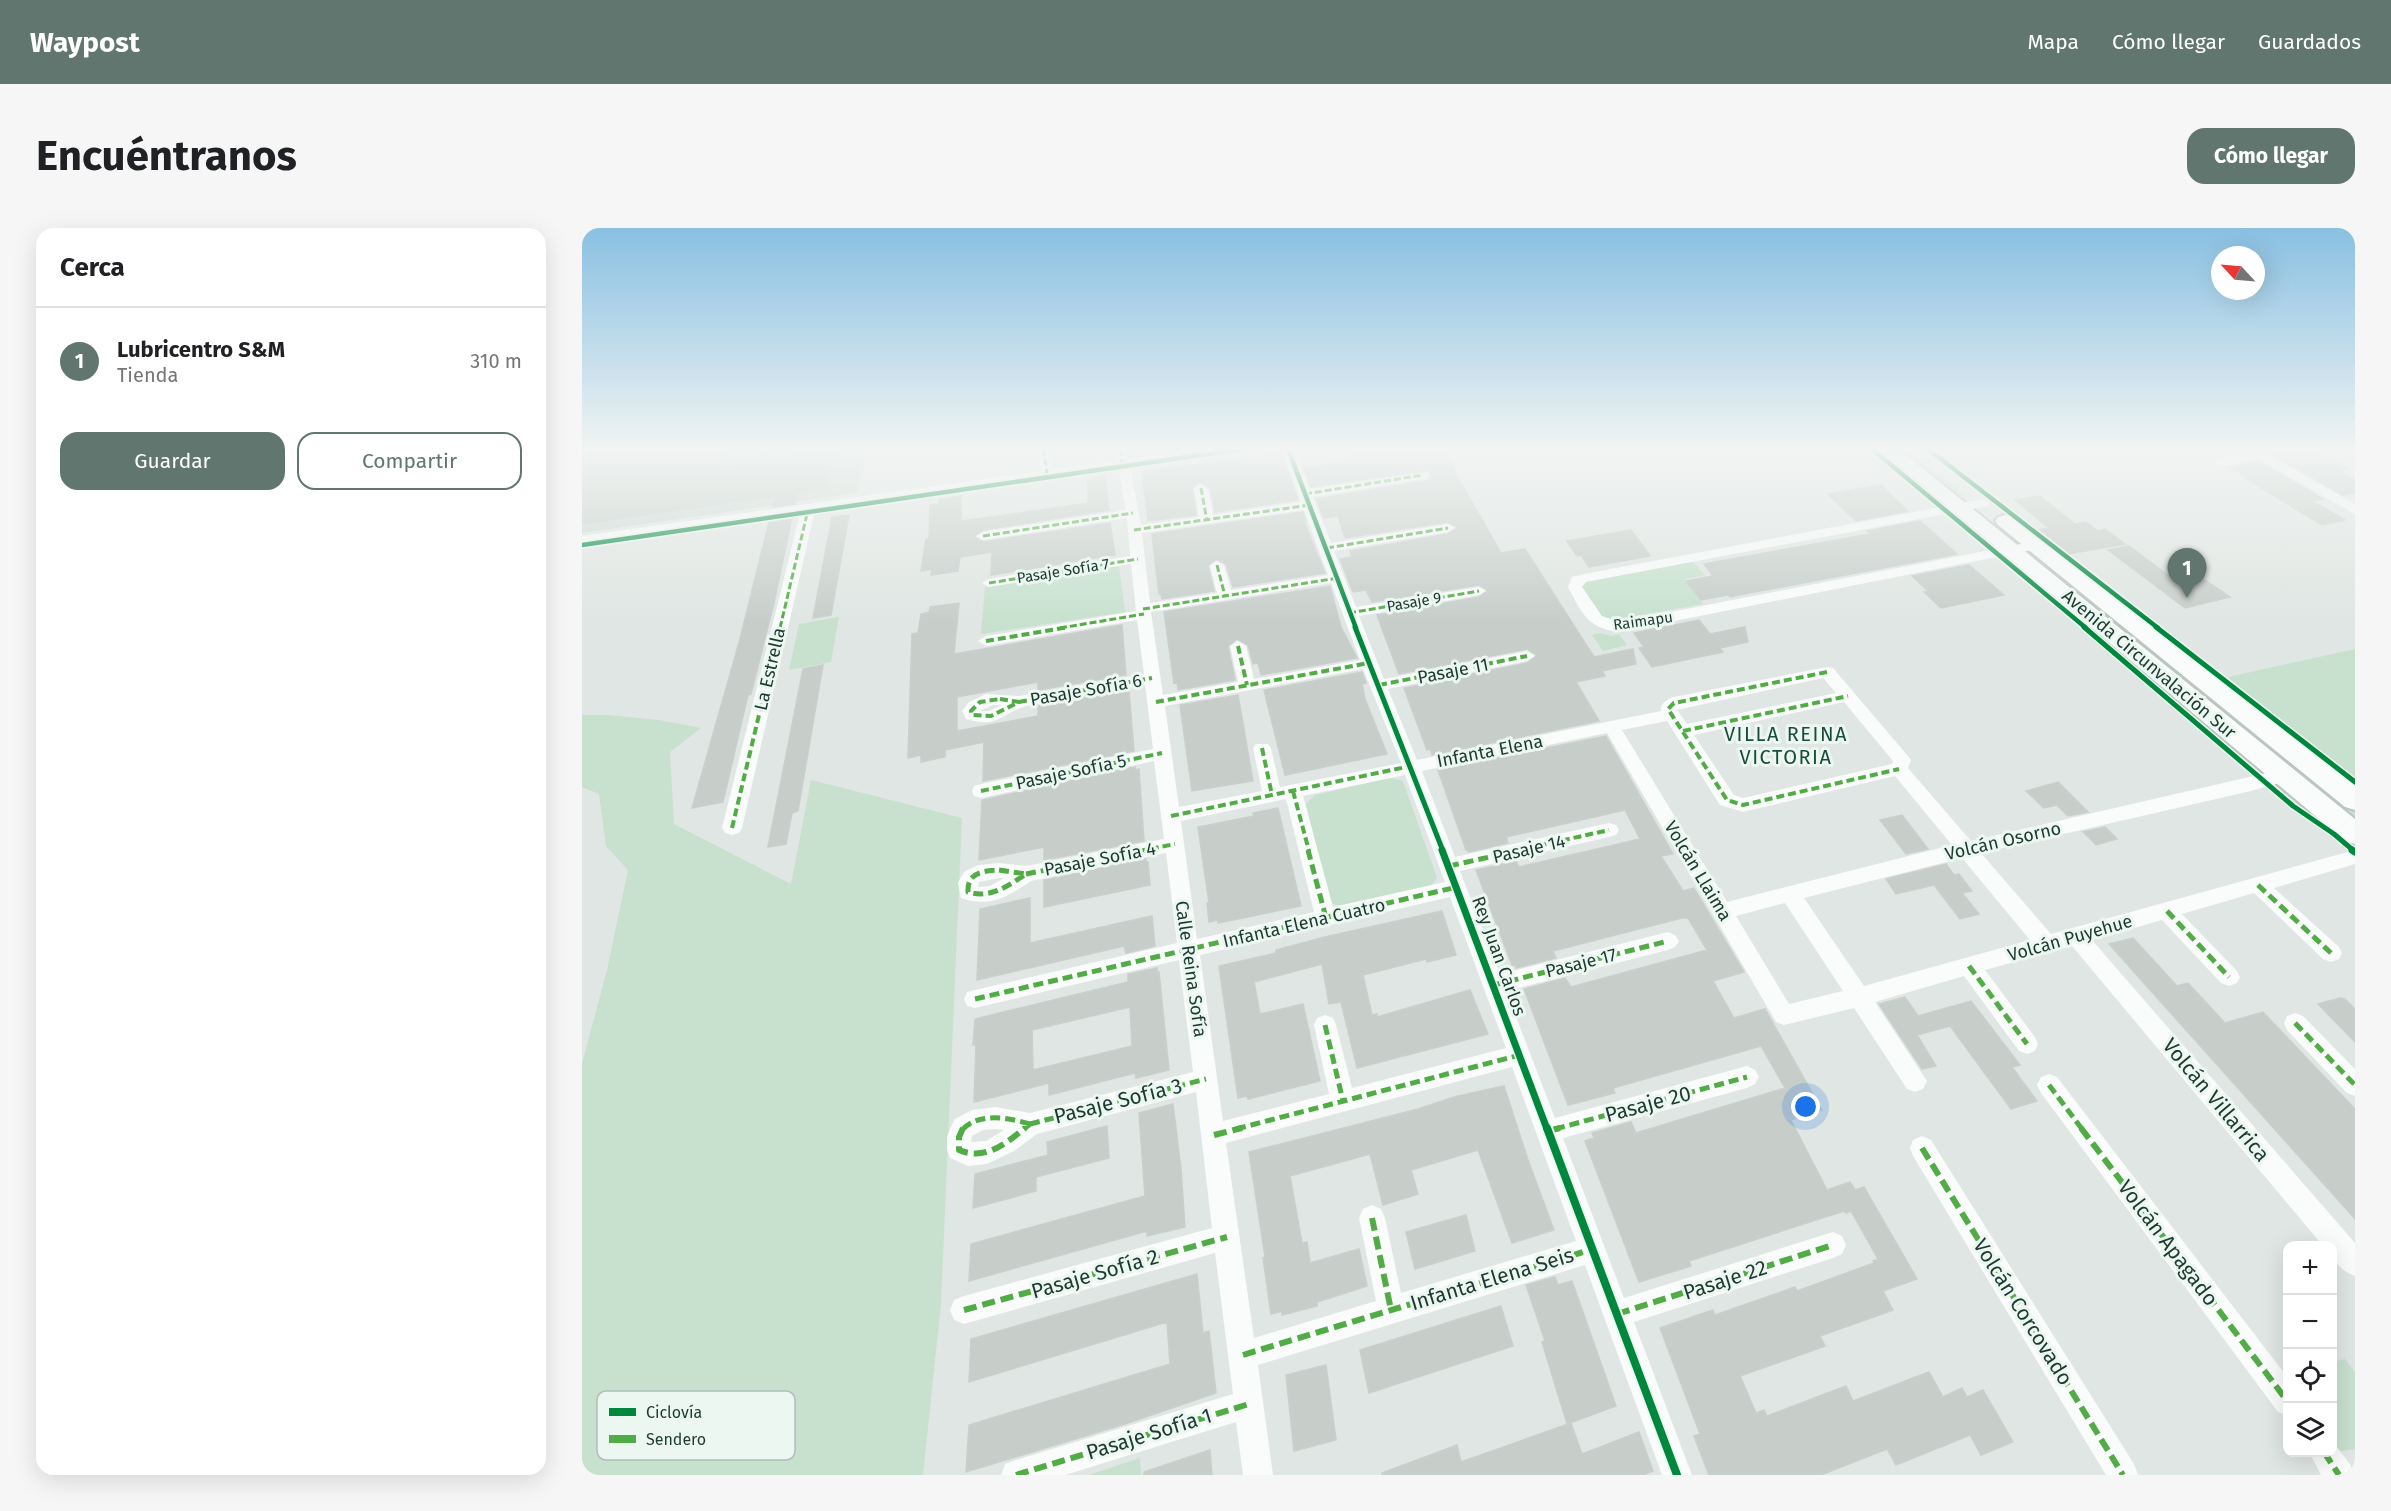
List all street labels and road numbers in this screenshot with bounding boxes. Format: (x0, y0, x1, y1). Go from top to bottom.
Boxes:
street label: Pasaje Sofía 7 (1016, 555, 1111, 587)
street label: Avenida Circunvalación Sur (2057, 585, 2241, 743)
street label: Pasaje 9 (1385, 588, 1443, 616)
street label: Raimapu (1612, 608, 1674, 634)
street label: La Estrella (750, 625, 790, 713)
street label: Pasaje 11 (1416, 653, 1490, 689)
street label: Pasaje Sofía 6 (1028, 669, 1144, 711)
street label: Infanta Elena (1435, 730, 1545, 772)
street label: Pasaje Sofía 5 (1014, 750, 1128, 794)
street label: Volcán Llaima (1660, 817, 1736, 925)
street label: Volcán Osorno (1943, 817, 2063, 865)
street label: Pasaje 14 (1491, 830, 1568, 868)
street label: Pasaje Sofía 4 (1042, 837, 1158, 881)
street label: Rey Juan Carlos (1467, 893, 1531, 1019)
street label: Infanta Elena Cuatro (1221, 894, 1387, 952)
street label: Calle Reina Sofía (1171, 899, 1211, 1039)
street label: Volcán Puyehue (2005, 910, 2135, 966)
street label: Pasaje 17 (1543, 944, 1619, 982)
street label: Volcán Villarrica (2157, 1033, 2275, 1167)
street label: Pasaje Sofía 3 (1051, 1072, 1185, 1130)
street label: Pasaje 20 (1602, 1080, 1694, 1128)
street label: Volcán Apagado (2112, 1175, 2224, 1311)
street label: Volcán Corcovado (1968, 1234, 2078, 1390)
street label: Infanta Elena Seis (1407, 1242, 1577, 1316)
street label: Pasaje Sofía 2 (1028, 1243, 1162, 1305)
street label: Pasaje 22 (1680, 1254, 1770, 1306)
street label: Pasaje Sofía 1 (1083, 1403, 1215, 1465)

